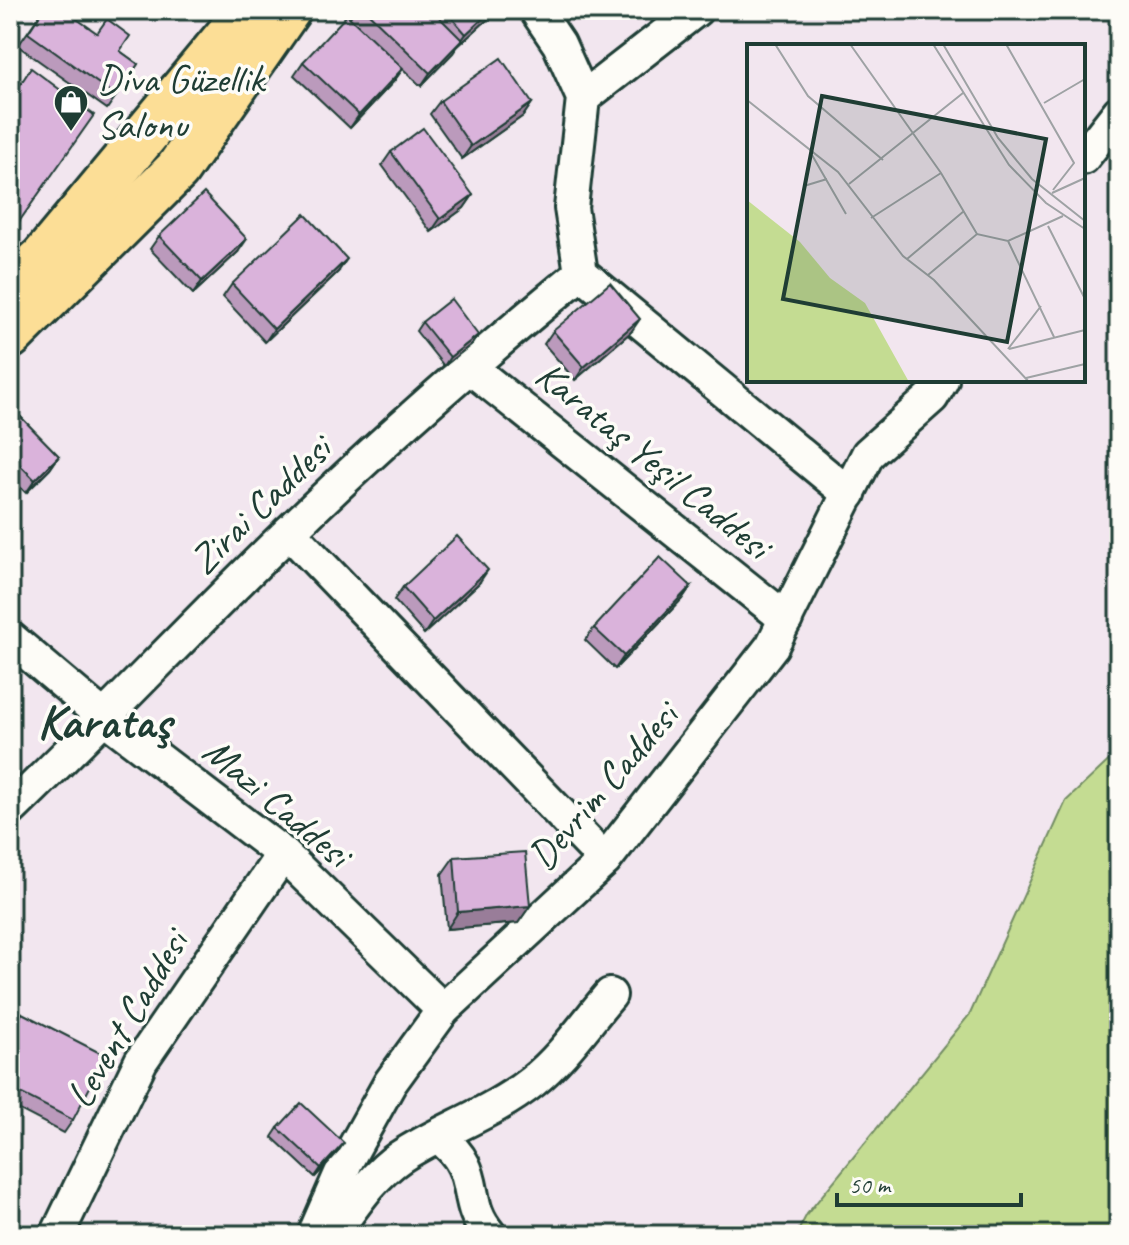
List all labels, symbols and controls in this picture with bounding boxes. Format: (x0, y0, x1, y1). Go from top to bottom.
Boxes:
inset map (747, 44, 1085, 382)
place label: Diva Güzellik Salonu (97, 54, 267, 150)
shop icon: Diva Güzellik Salonu (52, 83, 90, 133)
street label: Karataş Yeşil Caddesi (525, 350, 784, 573)
street label: Zirai Caddesi (179, 422, 345, 585)
street label: Devrim Caddesi (517, 689, 692, 880)
district label: Karataş (37, 692, 175, 752)
street label: Mazi Caddesi (193, 726, 364, 881)
street label: Levent Caddesi (55, 917, 202, 1117)
scale bar (837, 1157, 1021, 1207)
text: 50 m (849, 1170, 892, 1200)

